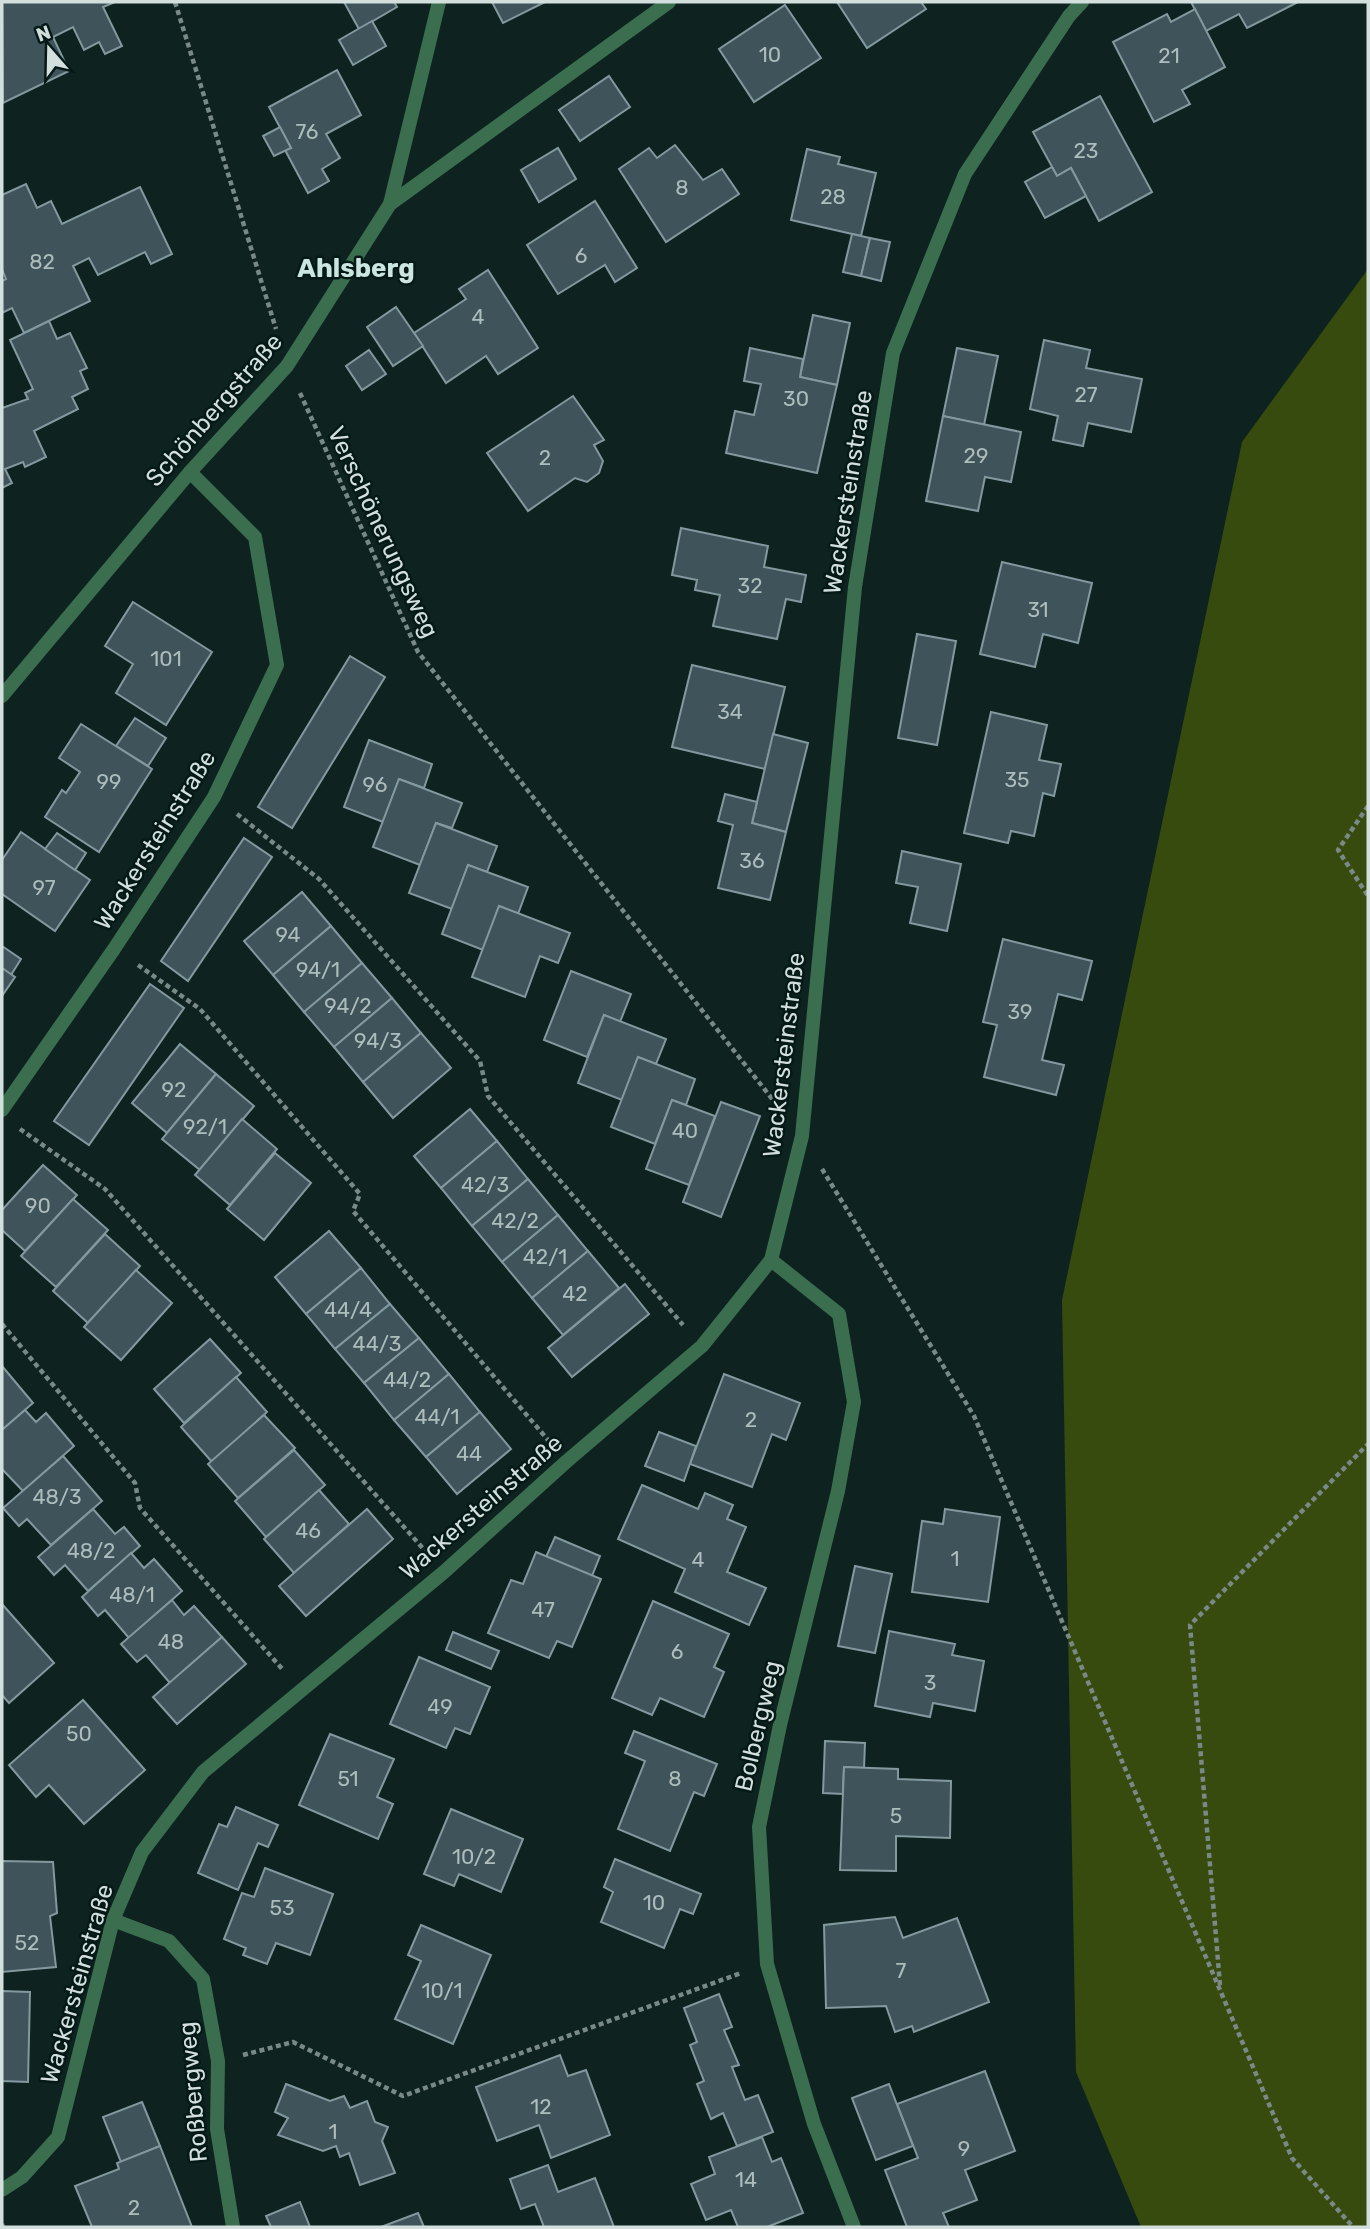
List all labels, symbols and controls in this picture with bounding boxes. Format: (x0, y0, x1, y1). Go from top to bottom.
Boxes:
north arrow (14, 14, 84, 84)
text: N (33, 20, 54, 47)
house number: 10 (759, 42, 781, 67)
house number: 21 (1158, 43, 1180, 68)
house number: 76 (296, 119, 318, 144)
house number: 23 (1074, 138, 1098, 163)
house number: 8 (675, 175, 689, 200)
house number: 28 (820, 184, 846, 209)
house number: 6 (575, 243, 587, 268)
house number: 82 (29, 249, 55, 274)
district label: Ahlsberg (297, 253, 415, 284)
house number: 4 (471, 304, 485, 329)
street label: Schönbergstraße (140, 328, 288, 492)
house number: 27 (1074, 382, 1098, 407)
house number: 30 (783, 386, 809, 411)
street label: Wackersteinstraße (818, 388, 878, 596)
street label: Verschönerungsweg (322, 422, 444, 642)
house number: 29 (964, 443, 988, 468)
house number: 2 (539, 445, 551, 470)
house number: 32 (738, 573, 762, 598)
house number: 31 (1027, 597, 1049, 622)
house number: 101 (150, 646, 182, 671)
house number: 34 (717, 699, 743, 724)
street label: Wackersteinstraße (88, 745, 222, 935)
house number: 35 (1004, 767, 1030, 792)
house number: 99 (97, 769, 121, 794)
house number: 96 (363, 772, 387, 797)
house number: 36 (739, 848, 765, 873)
house number: 97 (32, 875, 56, 900)
house number: 94 (275, 922, 301, 947)
street label: Wackersteinstraße (758, 951, 810, 1159)
house number: 94/1 (296, 957, 340, 982)
house number: 94/2 (324, 993, 372, 1018)
house number: 39 (1007, 999, 1033, 1024)
house number: 94/3 (354, 1028, 402, 1053)
house number: 92 (162, 1077, 186, 1102)
house number: 92/1 (183, 1114, 227, 1139)
house number: 40 (672, 1118, 698, 1143)
house number: 42/3 (461, 1172, 509, 1197)
house number: 90 (25, 1193, 51, 1218)
house number: 42/2 (491, 1208, 539, 1233)
house number: 42/1 (523, 1244, 567, 1269)
house number: 42 (562, 1281, 588, 1306)
house number: 44/4 (324, 1297, 372, 1322)
house number: 44/3 (353, 1331, 401, 1356)
house number: 44/2 (383, 1367, 431, 1392)
house number: 44/1 (414, 1404, 460, 1429)
house number: 2 (745, 1407, 757, 1432)
street label: Wackersteinstraße (394, 1429, 568, 1585)
house number: 44 (456, 1441, 482, 1466)
house number: 48/3 (32, 1484, 82, 1509)
house number: 46 (295, 1518, 321, 1543)
house number: 48/2 (67, 1538, 115, 1563)
house number: 1 (951, 1546, 960, 1571)
house number: 4 (691, 1547, 705, 1572)
house number: 48/1 (109, 1582, 155, 1607)
house number: 47 (531, 1597, 555, 1622)
house number: 48 (158, 1629, 184, 1654)
house number: 6 (671, 1639, 683, 1664)
street label: Bolbergweg (729, 1658, 787, 1794)
house number: 3 (924, 1670, 936, 1695)
house number: 49 (427, 1694, 453, 1719)
house number: 50 (66, 1721, 92, 1746)
house number: 51 (337, 1766, 359, 1791)
house number: 8 (668, 1766, 682, 1791)
house number: 5 (890, 1803, 902, 1828)
house number: 10/2 (452, 1844, 496, 1869)
street label: Wackersteinstraße (35, 1881, 119, 2087)
house number: 10 (643, 1890, 665, 1915)
house number: 53 (269, 1895, 295, 1920)
house number: 52 (15, 1930, 39, 1955)
house number: 7 (896, 1958, 907, 1983)
house number: 10/1 (422, 1978, 462, 2003)
street label: Roßbergweg (173, 2021, 213, 2163)
house number: 12 (530, 2094, 552, 2119)
house number: 1 (329, 2119, 338, 2144)
house number: 9 (958, 2136, 970, 2161)
house number: 14 (735, 2167, 757, 2192)
house number: 2 (128, 2195, 140, 2220)

